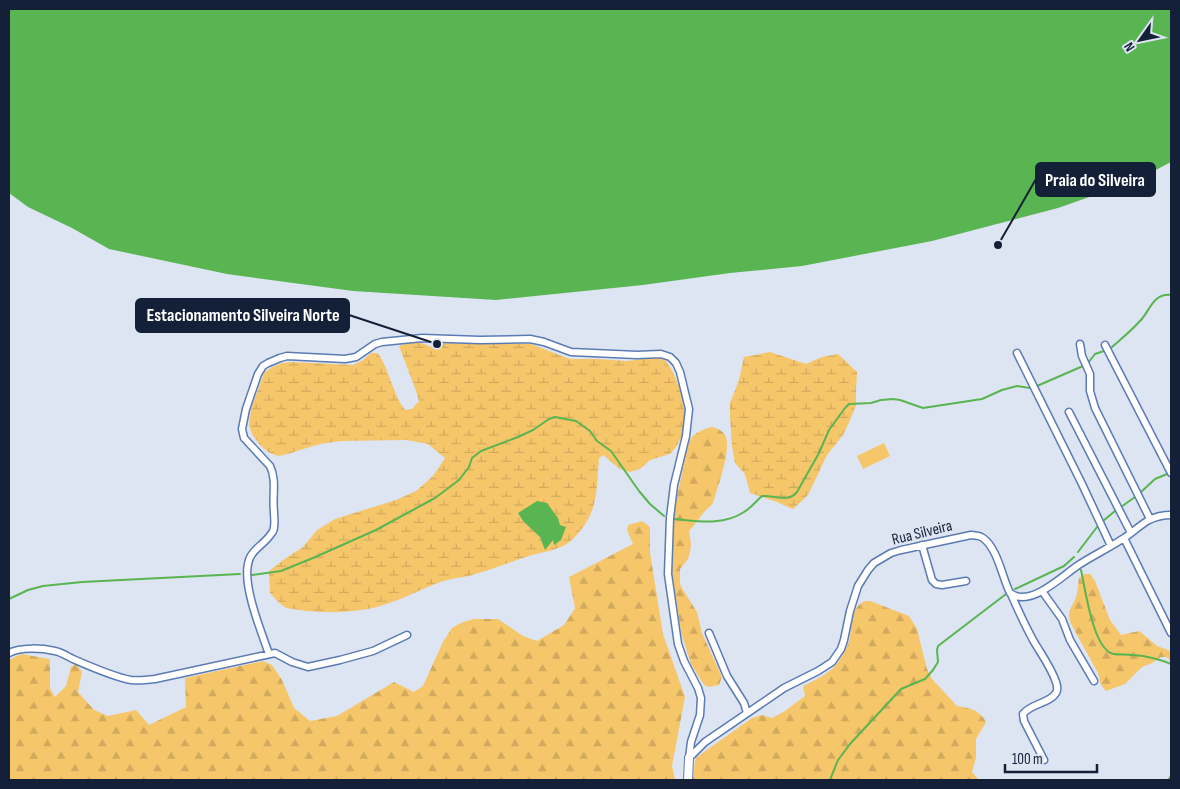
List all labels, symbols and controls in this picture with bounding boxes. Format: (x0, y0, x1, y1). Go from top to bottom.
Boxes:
north arrow (1115, 15, 1165, 65)
text: N (1120, 39, 1139, 55)
callout: Praia do Silveira (1036, 163, 1155, 196)
text: Praia do Silveira (1045, 170, 1145, 191)
callout: Estacionamento Silveira Norte (136, 299, 349, 332)
text: Estacionamento Silveira Norte (146, 305, 340, 326)
street label: Rua Silveira (890, 516, 954, 550)
scale bar (1005, 742, 1098, 774)
text: 100 m (1012, 750, 1043, 769)

